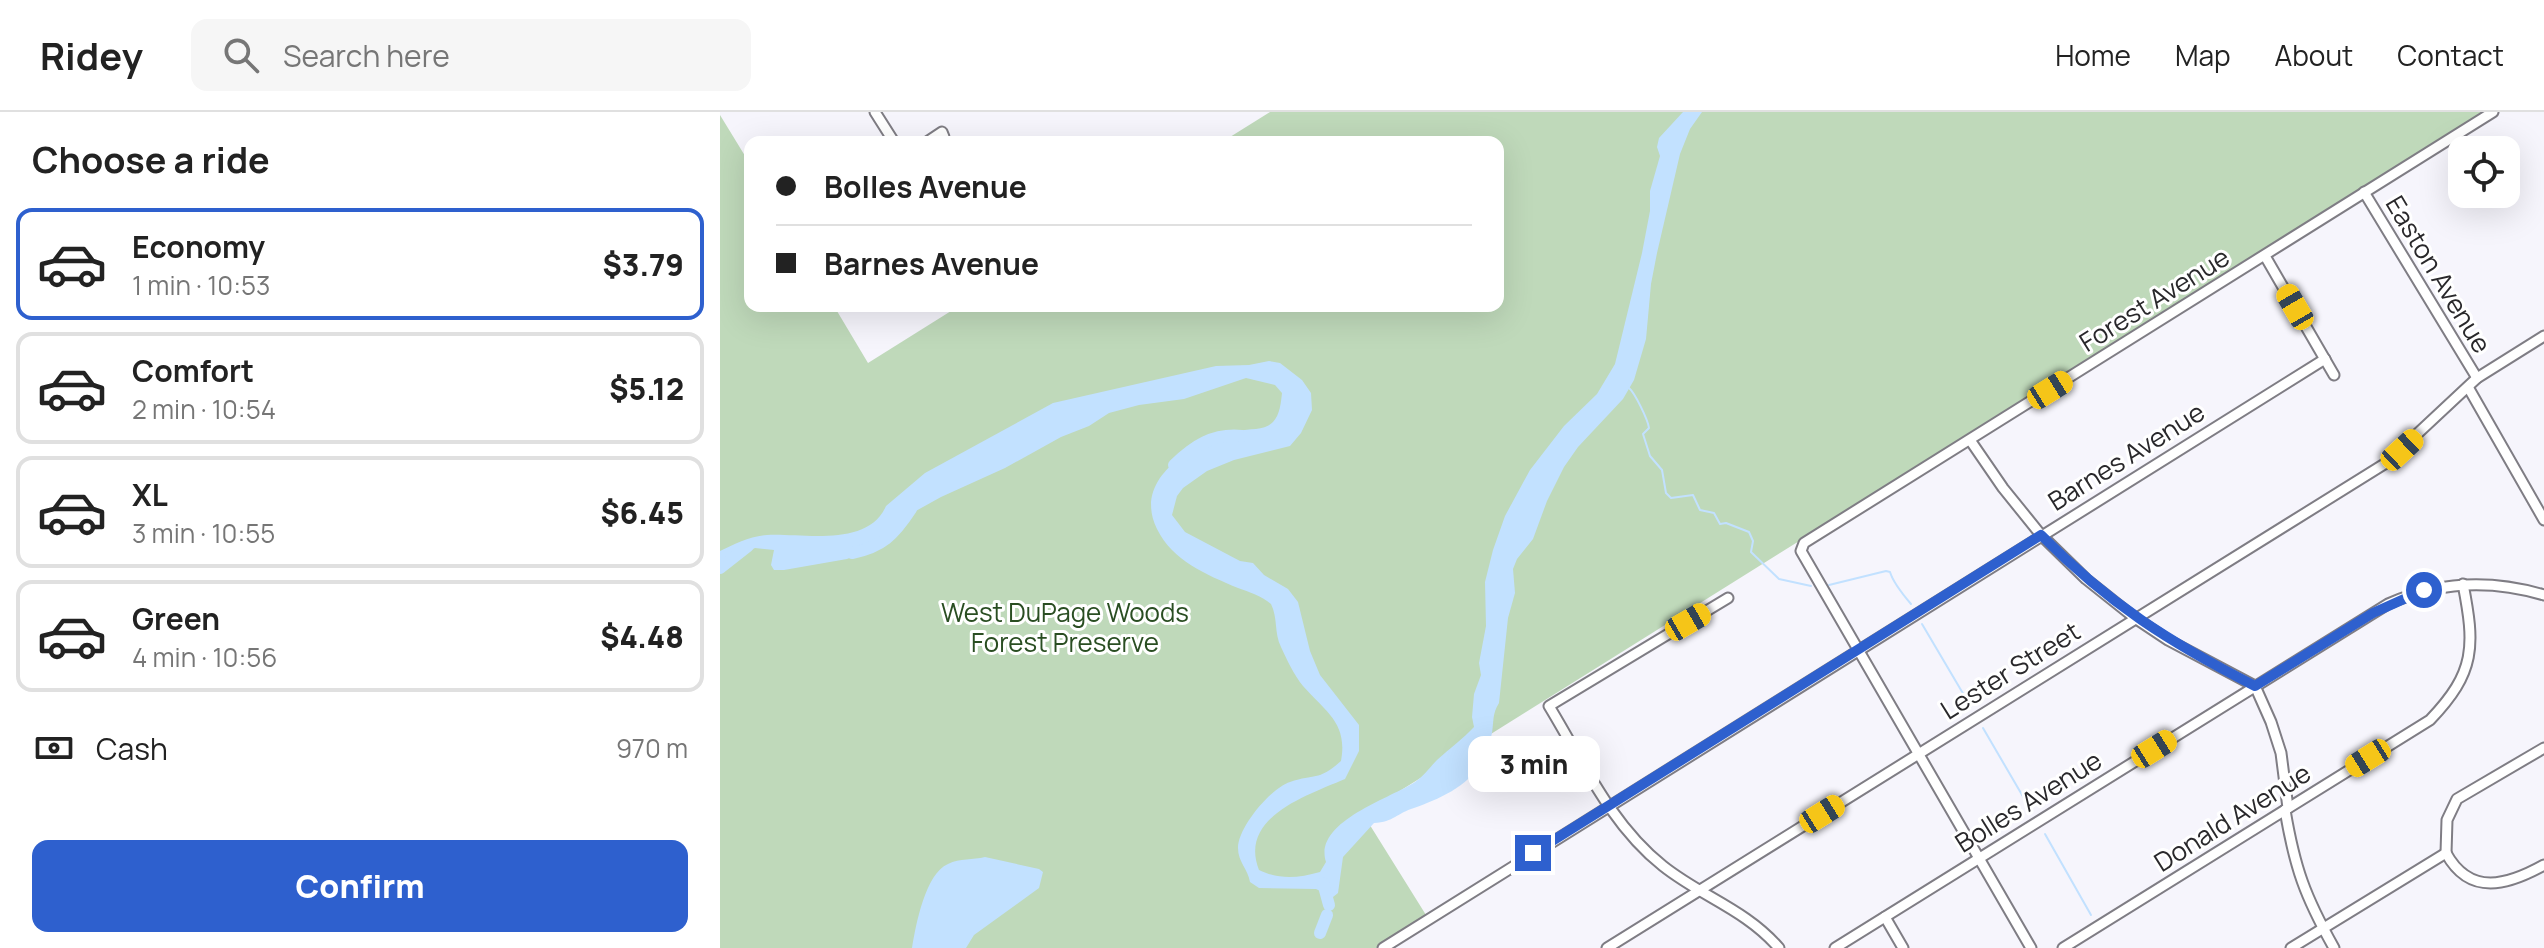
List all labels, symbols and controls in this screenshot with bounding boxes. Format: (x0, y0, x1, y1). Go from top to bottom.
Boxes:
search box (191, 19, 751, 91)
text: Ridey (40, 29, 143, 81)
icon: search (219, 33, 263, 77)
text: Search here (283, 35, 450, 76)
text: Home (2055, 36, 2131, 74)
text: Map (2175, 36, 2231, 74)
text: About (2275, 36, 2353, 74)
text: Contact (2397, 36, 2504, 74)
text: Choose a ride (32, 135, 270, 184)
map controls (2448, 136, 2520, 208)
button: locate (2448, 136, 2520, 208)
text: Bolles Avenue (824, 166, 1027, 207)
street label: Easton Avenue (2378, 189, 2500, 359)
text: Economy (132, 226, 265, 267)
icon: car (36, 228, 108, 300)
street label: Forest Avenue (2072, 239, 2236, 359)
text: Barnes Avenue (824, 243, 1039, 284)
text: $3.79 (602, 244, 684, 285)
text: 1 min · 10:53 (132, 267, 270, 303)
car (2273, 280, 2317, 334)
text: Comfort (132, 350, 254, 391)
icon: car (36, 352, 108, 424)
car (2023, 367, 2077, 413)
text: $5.12 (609, 368, 684, 409)
text: 2 min · 10:54 (132, 391, 276, 427)
street label: Barnes Avenue (2041, 394, 2211, 518)
car (2376, 425, 2428, 475)
text: XL (132, 474, 168, 515)
icon: car (36, 476, 108, 548)
text: $6.45 (600, 492, 684, 533)
text: 3 min · 10:55 (132, 515, 275, 551)
route start (2406, 572, 2442, 608)
park label: West DuPage Woods Forest Preserve (941, 594, 1189, 660)
text: Green (132, 598, 220, 639)
icon: car (36, 600, 108, 672)
car (1661, 600, 1715, 644)
street label: Lester Street (1933, 613, 2087, 727)
text: $4.48 (600, 616, 684, 657)
text: 4 min · 10:56 (132, 639, 277, 675)
icon: cash (32, 726, 76, 770)
car (2127, 726, 2181, 772)
text: Cash (96, 728, 168, 769)
text: 970 m (616, 730, 688, 766)
car (2341, 735, 2395, 781)
callout: 3 min (1467, 737, 1599, 793)
street label: Bolles Avenue (1948, 742, 2108, 860)
text: 3 min (1500, 746, 1568, 782)
street label: Donald Avenue (2147, 754, 2317, 880)
car (1795, 791, 1849, 837)
route end (1515, 835, 1551, 871)
button: Confirm (32, 840, 688, 932)

